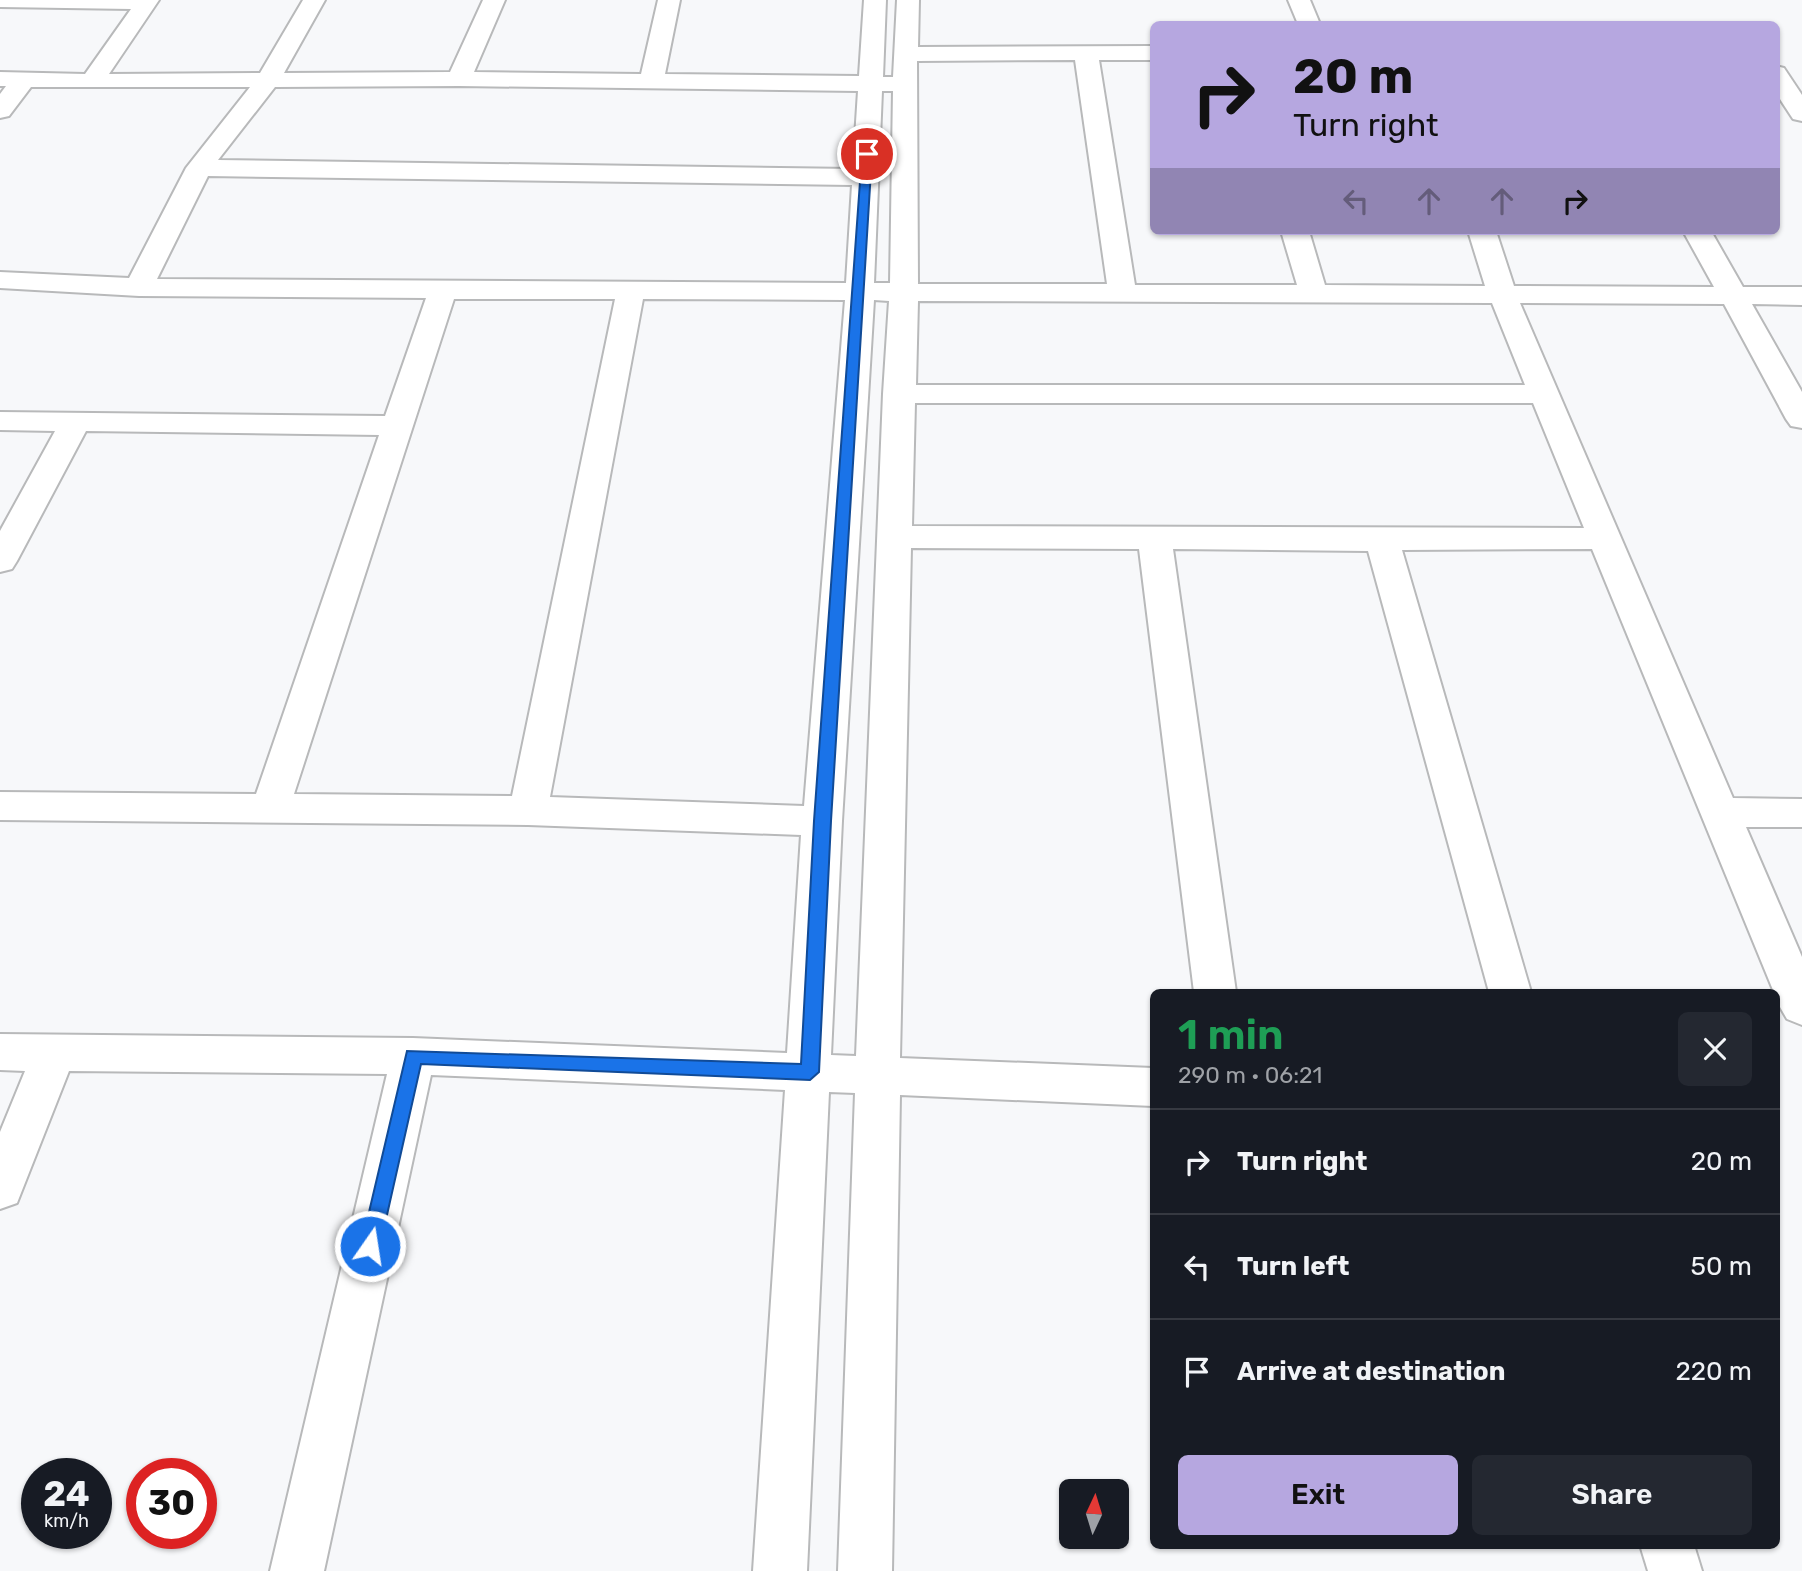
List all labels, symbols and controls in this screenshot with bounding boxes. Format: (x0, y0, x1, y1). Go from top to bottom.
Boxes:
text: 20 m (1293, 47, 1414, 105)
icon: right (1178, 49, 1269, 140)
text: Turn right (1293, 106, 1438, 144)
pin (837, 124, 897, 184)
icon: arrive (848, 135, 886, 173)
icon: left (1337, 182, 1375, 220)
icon: ahead (1410, 182, 1448, 220)
icon: ahead (1483, 182, 1521, 220)
icon: right (1556, 182, 1594, 220)
text: 1 min (1178, 1010, 1284, 1060)
button: close (1678, 1012, 1752, 1086)
text: 290 m · 06:21 (1178, 1061, 1322, 1089)
icon: right (1178, 1143, 1216, 1181)
text: Turn right (1237, 1146, 1367, 1177)
text: 20 m (1691, 1146, 1752, 1177)
position arrow (333, 1209, 407, 1283)
icon: left (1178, 1248, 1216, 1286)
text: Turn left (1237, 1251, 1349, 1282)
text: 50 m (1691, 1251, 1752, 1282)
icon: arrive (1178, 1353, 1216, 1391)
text: Arrive at destination (1237, 1356, 1505, 1387)
text: 220 m (1675, 1356, 1752, 1387)
button: Exit (1178, 1455, 1458, 1535)
button: Share (1472, 1455, 1752, 1535)
speed limit sign: 30 (126, 1458, 217, 1549)
text: 24 (43, 1473, 90, 1515)
north arrow (1059, 1479, 1129, 1549)
map controls (1059, 1479, 1129, 1549)
text: km/h (44, 1510, 89, 1532)

